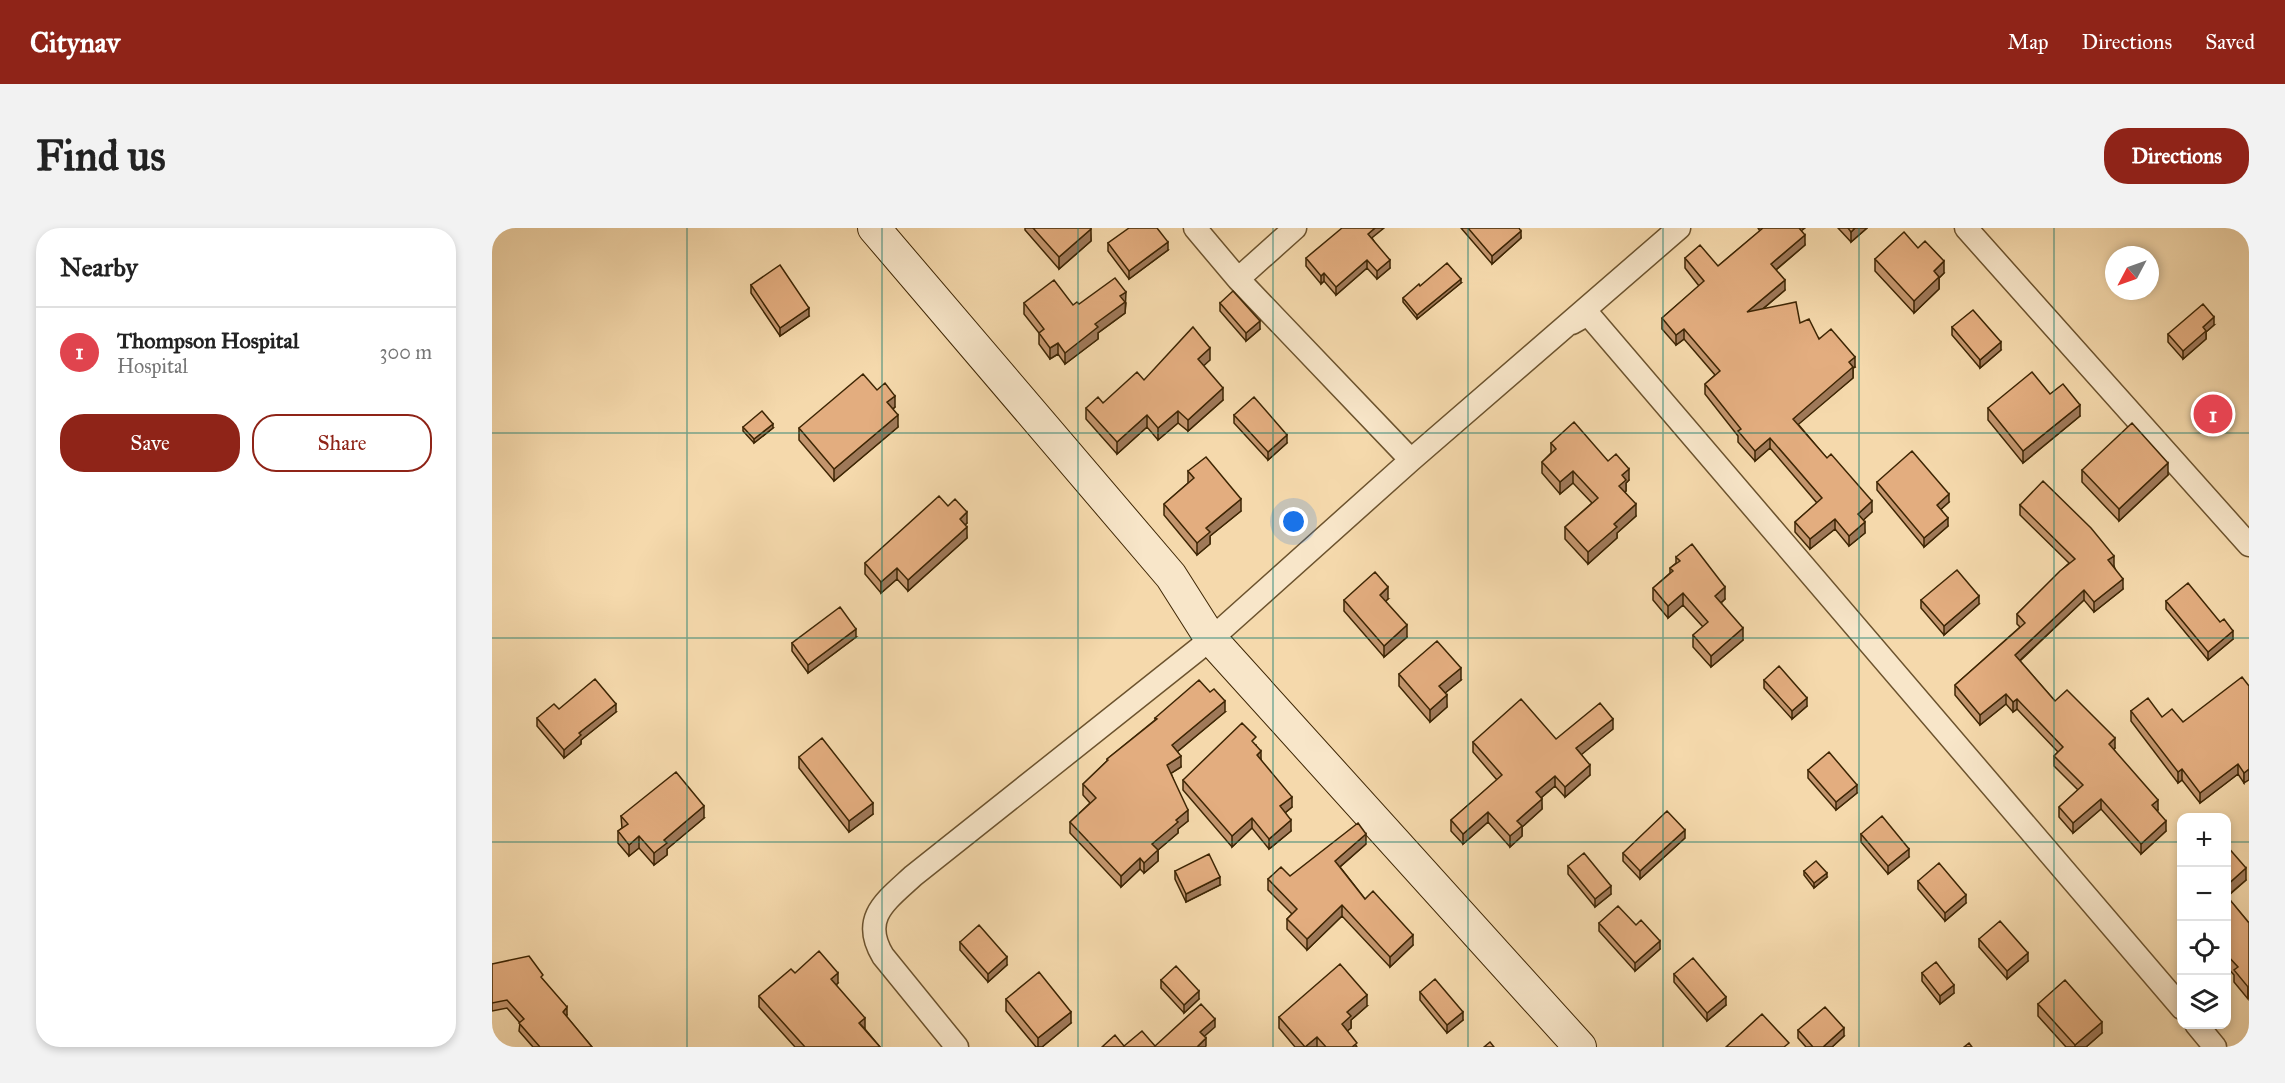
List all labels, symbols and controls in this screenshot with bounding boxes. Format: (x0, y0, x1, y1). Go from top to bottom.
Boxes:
text: Citynav (30, 25, 120, 60)
text: Map (2008, 29, 2049, 55)
text: Directions (2082, 29, 2172, 55)
text: Saved (2205, 29, 2255, 55)
button: Directions (2104, 128, 2249, 184)
text: Find us (36, 130, 166, 182)
north arrow (2105, 246, 2159, 300)
text: Nearby (60, 251, 138, 283)
text: Thompson Hospital (117, 327, 299, 354)
text: 1 (76, 340, 83, 364)
text: 300 m (380, 340, 432, 364)
text: Hospital (117, 354, 188, 378)
pin: 1 (2194, 392, 2232, 436)
button: Save (60, 414, 240, 472)
button: Share (252, 414, 432, 472)
your location (1279, 507, 1308, 536)
map controls (2177, 813, 2231, 1029)
button: + (2177, 813, 2231, 867)
button: − (2177, 867, 2231, 921)
button: locate (2177, 921, 2231, 975)
button: layers (2177, 975, 2231, 1029)

